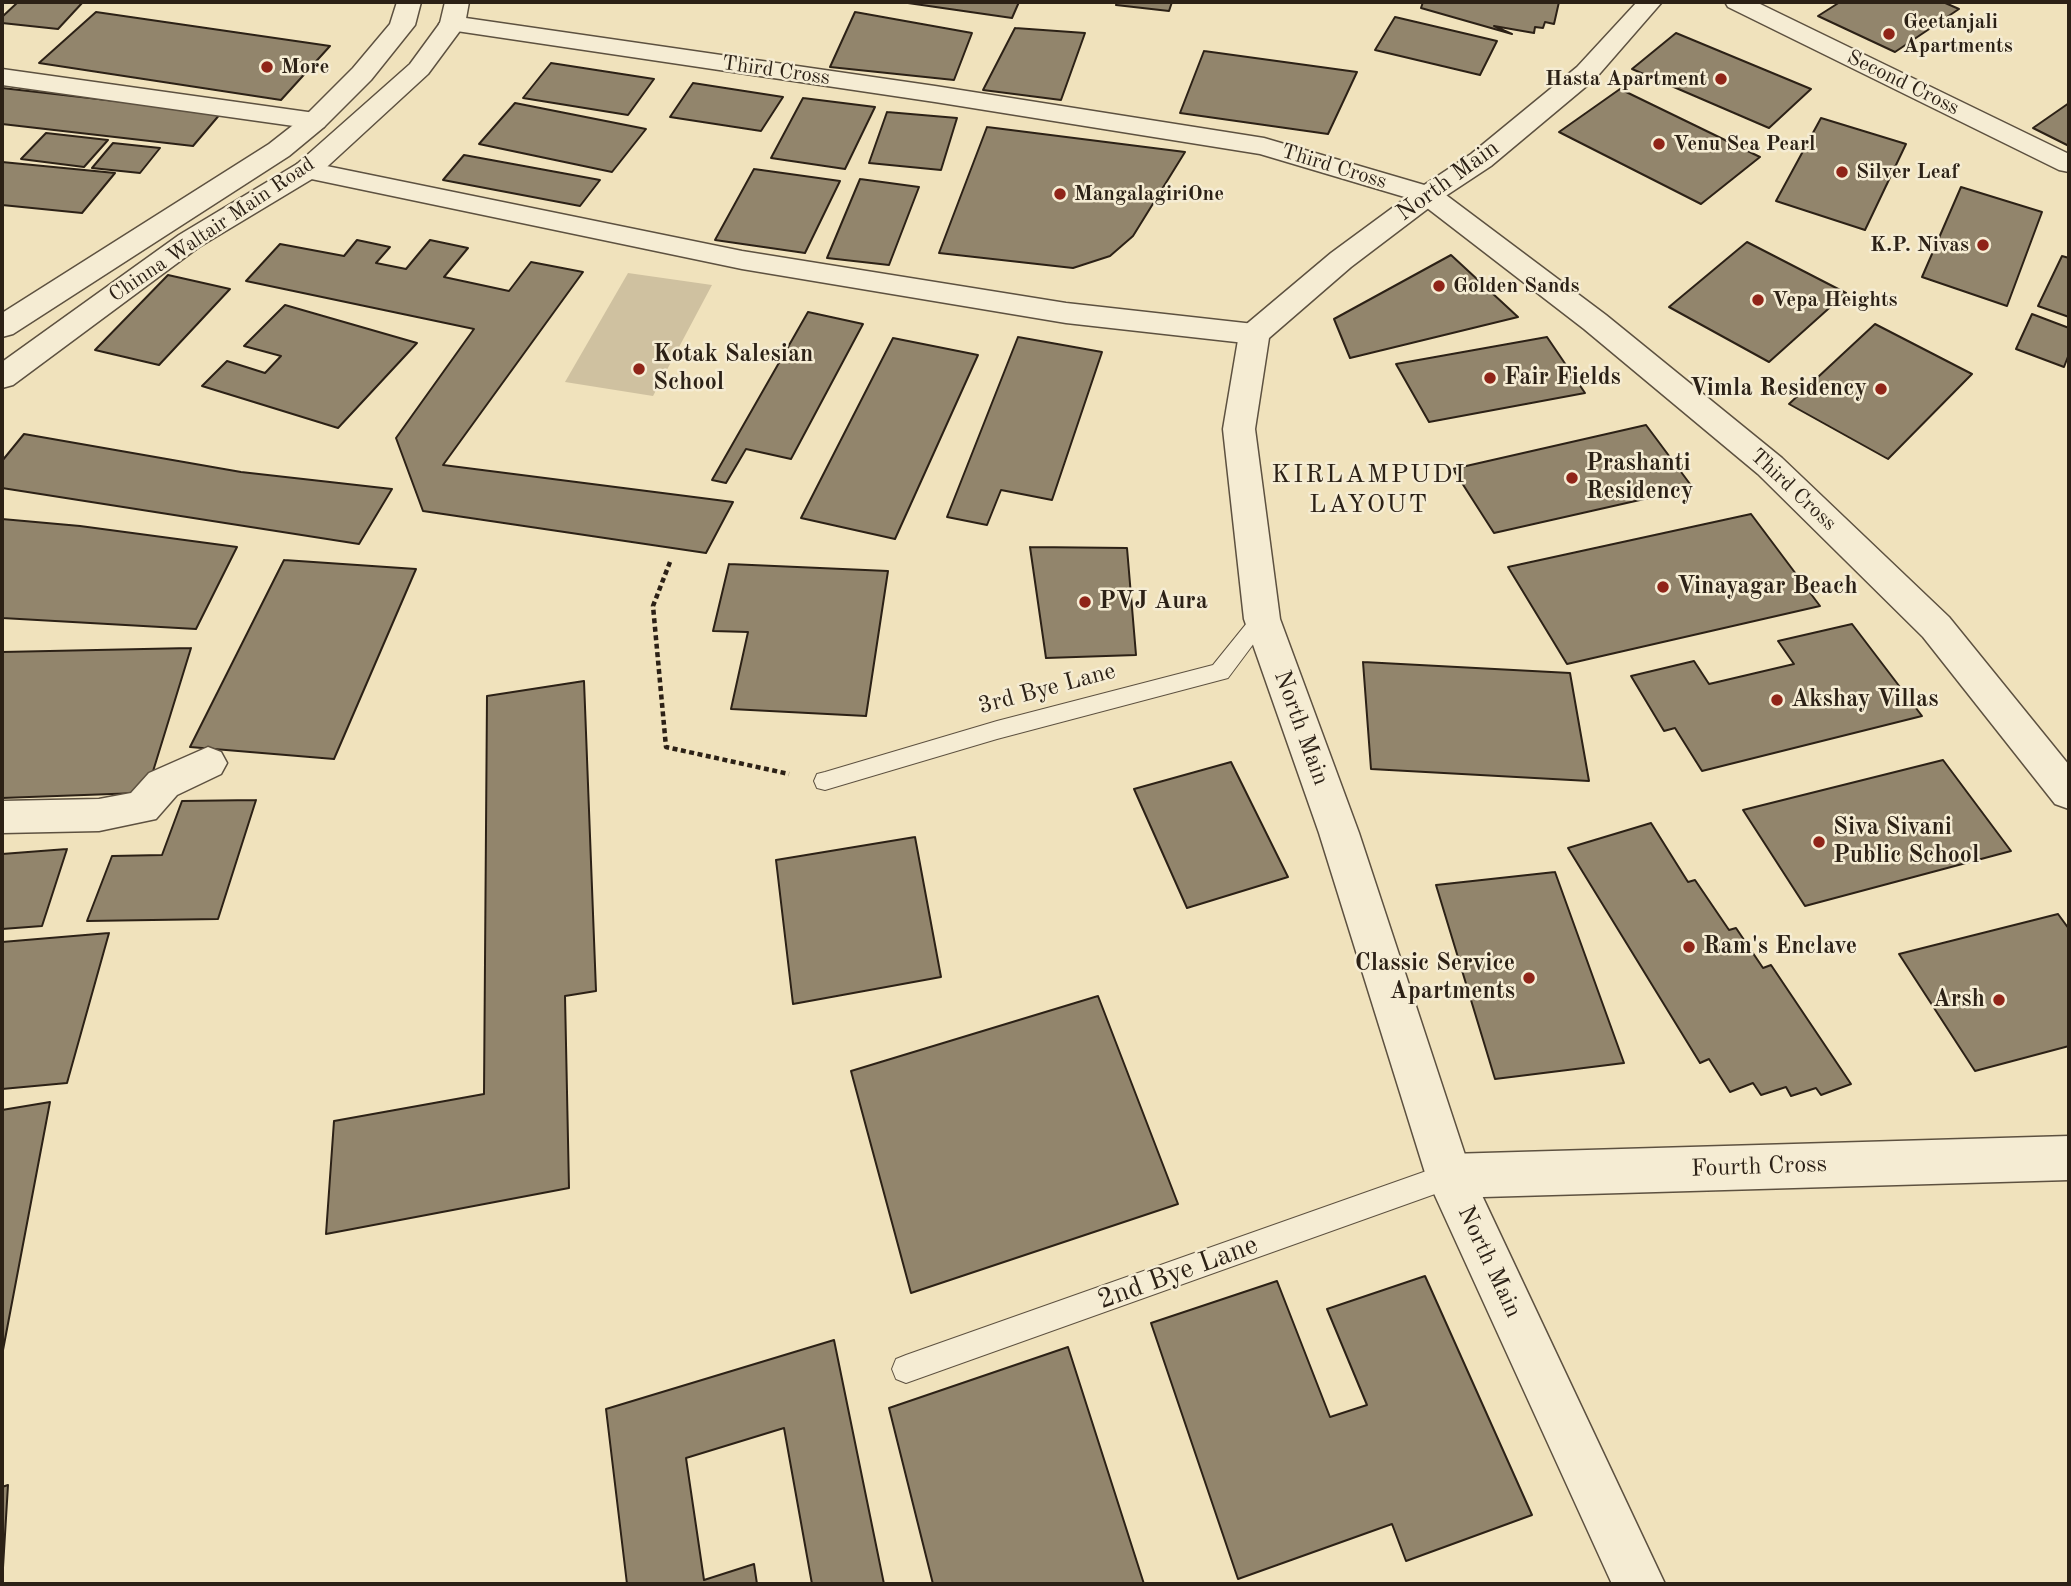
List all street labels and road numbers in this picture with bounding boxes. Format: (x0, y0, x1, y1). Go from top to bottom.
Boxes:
street label: Second Cross (1843, 45, 1963, 121)
street label: Third Cross (720, 51, 832, 91)
street label: North Main (1391, 134, 1505, 228)
street label: Third Cross (1278, 139, 1390, 195)
street label: Chinna Waltair Main Road (104, 152, 320, 308)
street label: Third Cross (1745, 444, 1841, 536)
street label: 3rd Bye Lane (975, 657, 1119, 721)
street label: North Main (1267, 667, 1335, 789)
street label: Fourth Cross (1691, 1150, 1827, 1184)
street label: North Main (1451, 1202, 1527, 1322)
street label: 2nd Bye Lane (1093, 1228, 1263, 1318)

